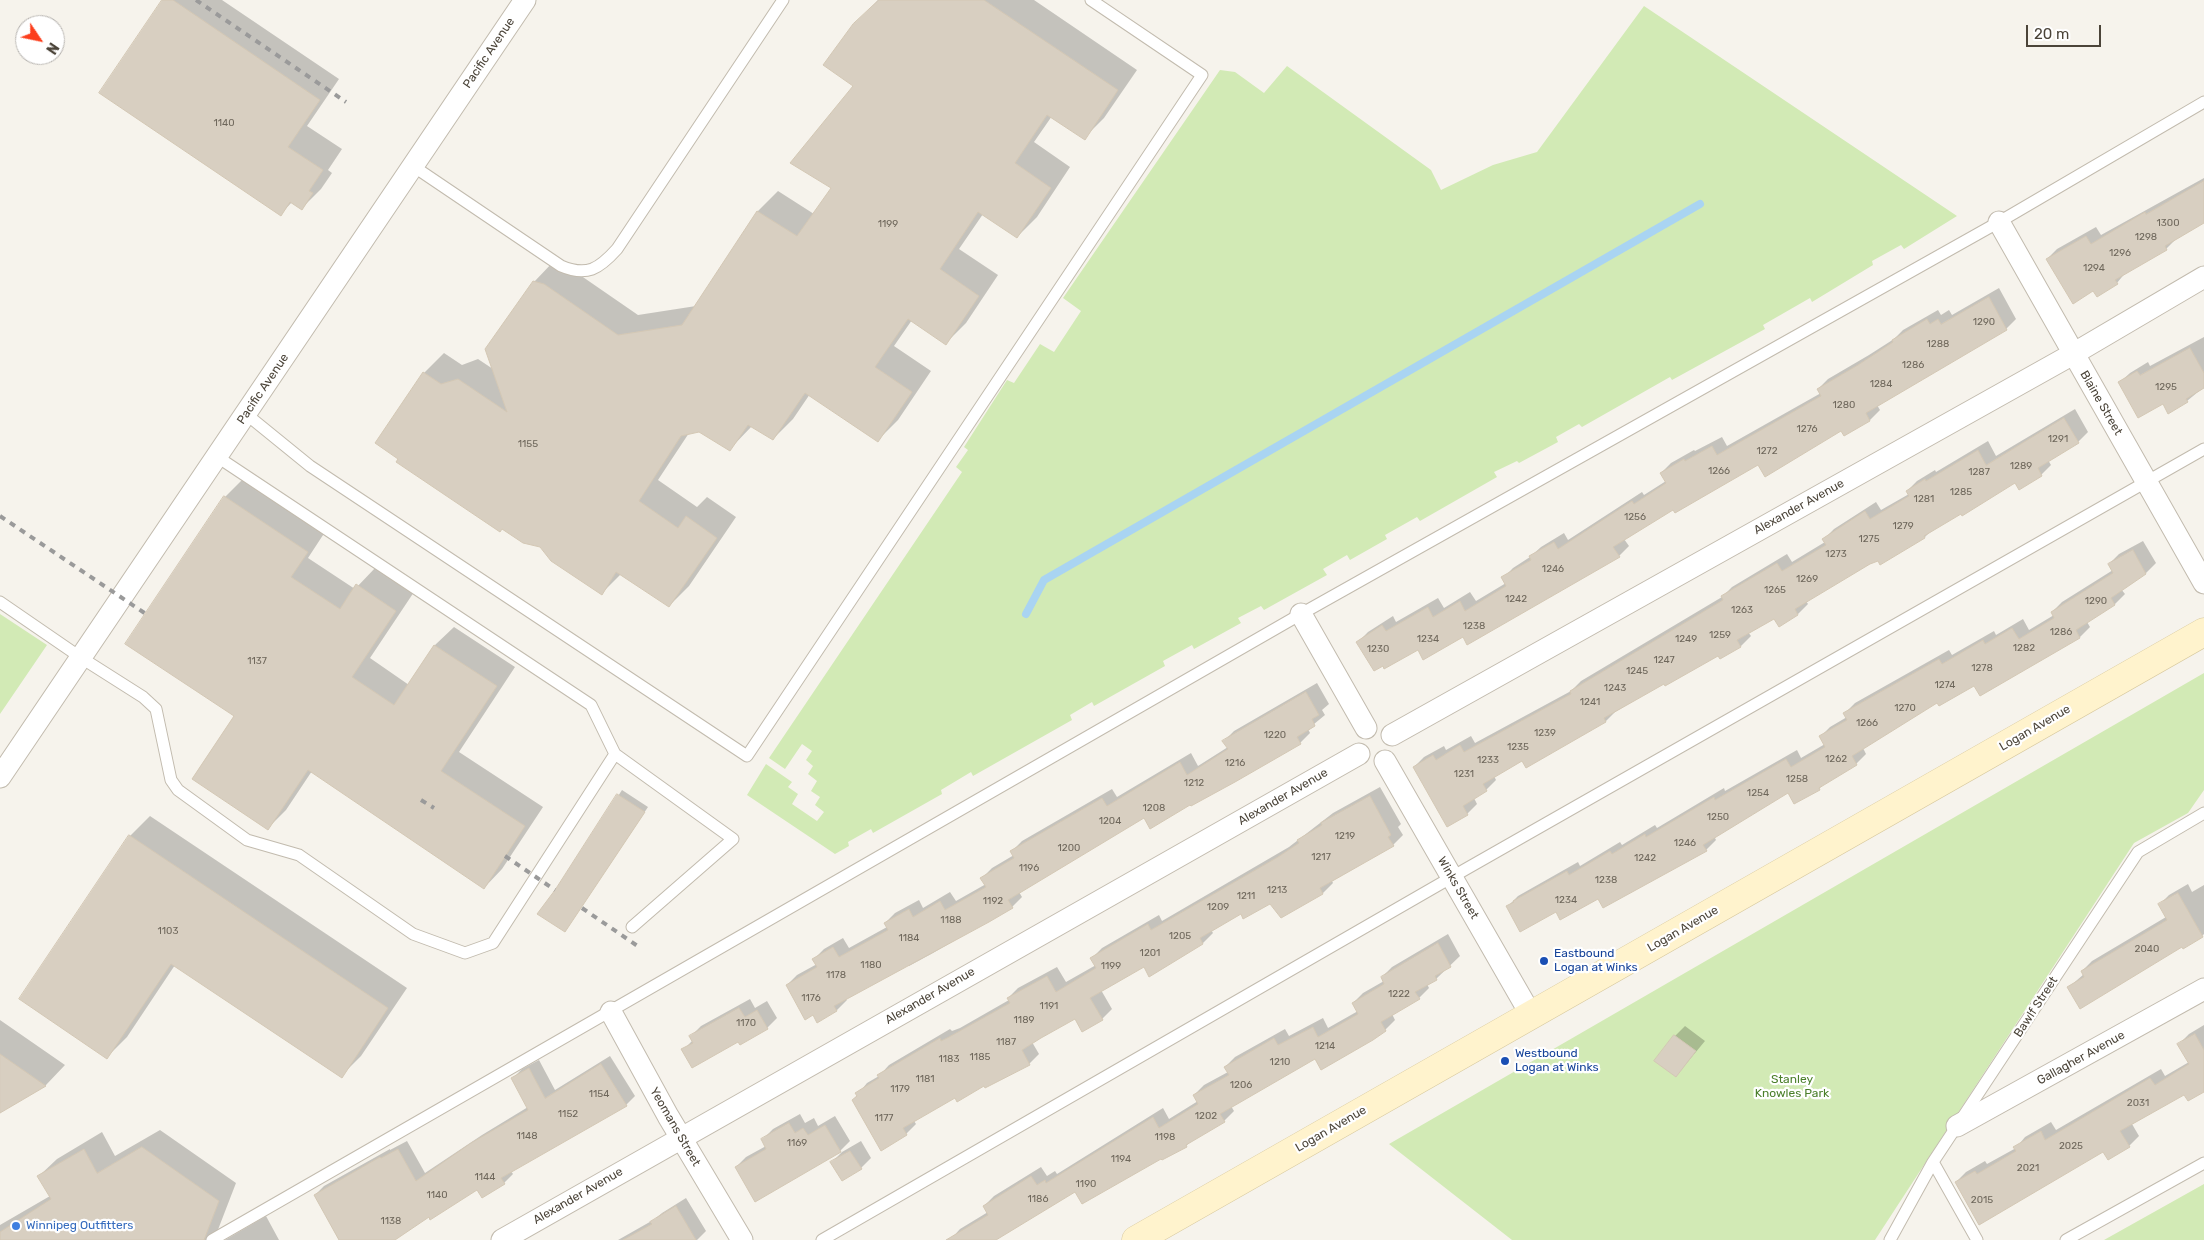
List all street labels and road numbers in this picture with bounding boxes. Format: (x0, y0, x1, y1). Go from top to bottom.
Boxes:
street label: Pacific Avenue (460, 15, 518, 91)
street label: Pacific Avenue (234, 351, 292, 427)
street label: Blaine Street (2077, 368, 2125, 438)
street label: Alexander Avenue (1751, 476, 1847, 538)
street label: Logan Avenue (1997, 702, 2073, 754)
street label: Alexander Avenue (1236, 765, 1330, 829)
street label: Winks Street (1434, 854, 1482, 922)
street label: Logan Avenue (1645, 903, 1721, 955)
street label: Alexander Avenue (883, 964, 977, 1028)
street label: Bawlf Street (2011, 974, 2061, 1040)
street label: Gallagher Avenue (2035, 1028, 2127, 1088)
street label: Yeomans Street (647, 1085, 703, 1169)
street label: Logan Avenue (1293, 1103, 1369, 1155)
street label: Alexander Avenue (531, 1164, 625, 1228)

